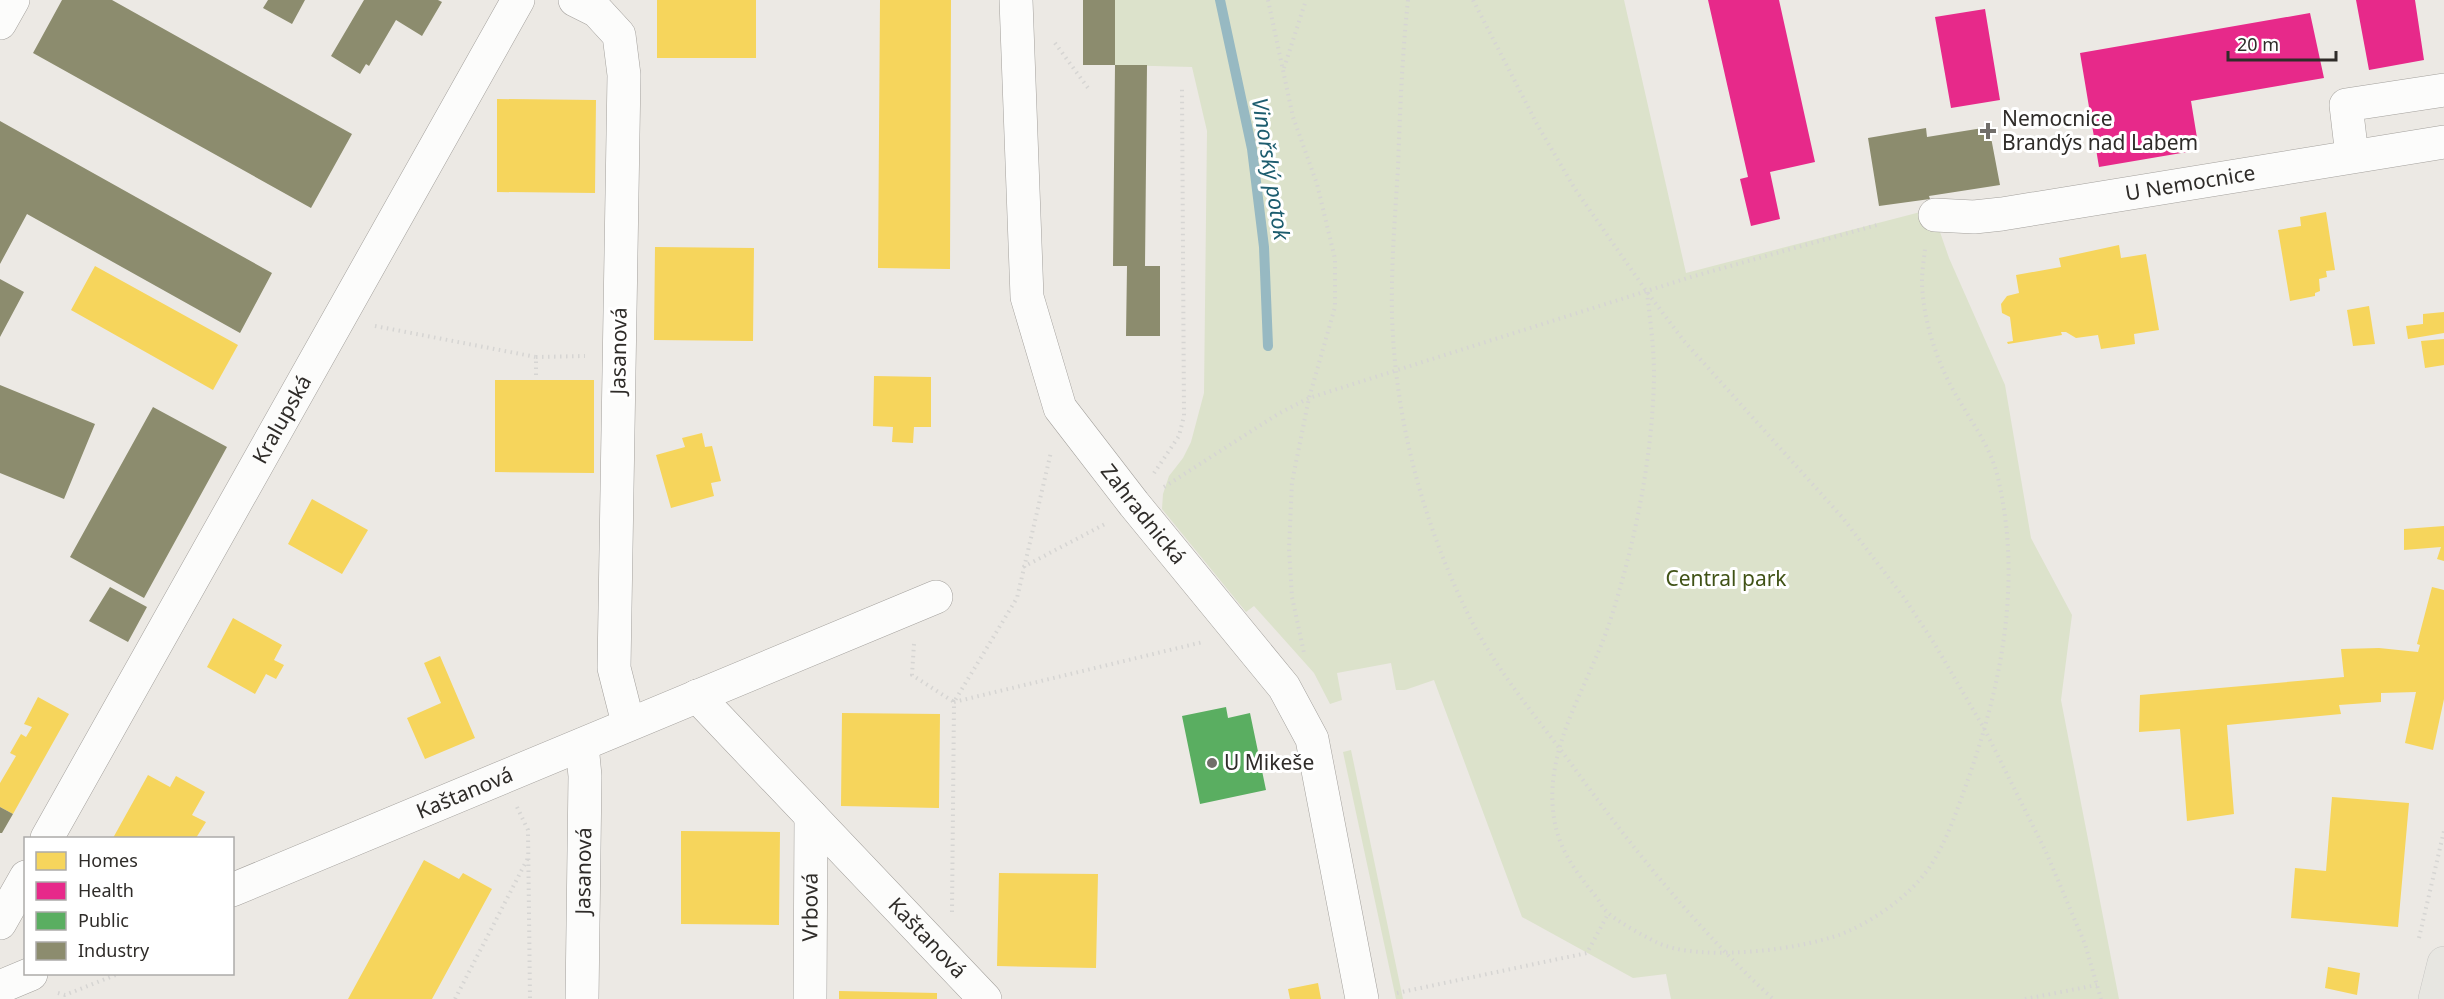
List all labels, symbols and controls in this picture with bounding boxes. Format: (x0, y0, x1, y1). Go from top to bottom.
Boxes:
scale bar (2228, 24, 2336, 62)
text: 20 m (2237, 32, 2279, 56)
water label: Vinořský potok (1246, 95, 1298, 243)
place label: Nemocnice Brandýs nad Labem (2002, 104, 2198, 156)
marker: Nemocnice Brandýs nad Labem (1979, 122, 1997, 140)
street label: U Nemocnice (2123, 158, 2257, 207)
street label: Jasanová (603, 307, 633, 397)
street label: Kralupská (245, 370, 317, 468)
street label: Zahradnická (1095, 458, 1193, 570)
park label: Central park (1665, 564, 1787, 592)
place label: U Mikeše (1224, 748, 1314, 776)
marker: U Mikeše (1205, 756, 1219, 770)
street label: Kaštanová (412, 760, 517, 825)
street label: Jasanová (568, 827, 597, 917)
legend (24, 837, 234, 975)
text: Homes (78, 848, 138, 872)
street label: Vrbová (795, 873, 824, 941)
text: Health (78, 878, 134, 902)
street label: Kaštanová (883, 891, 973, 984)
text: Public (78, 908, 129, 932)
text: Industry (78, 938, 150, 962)

